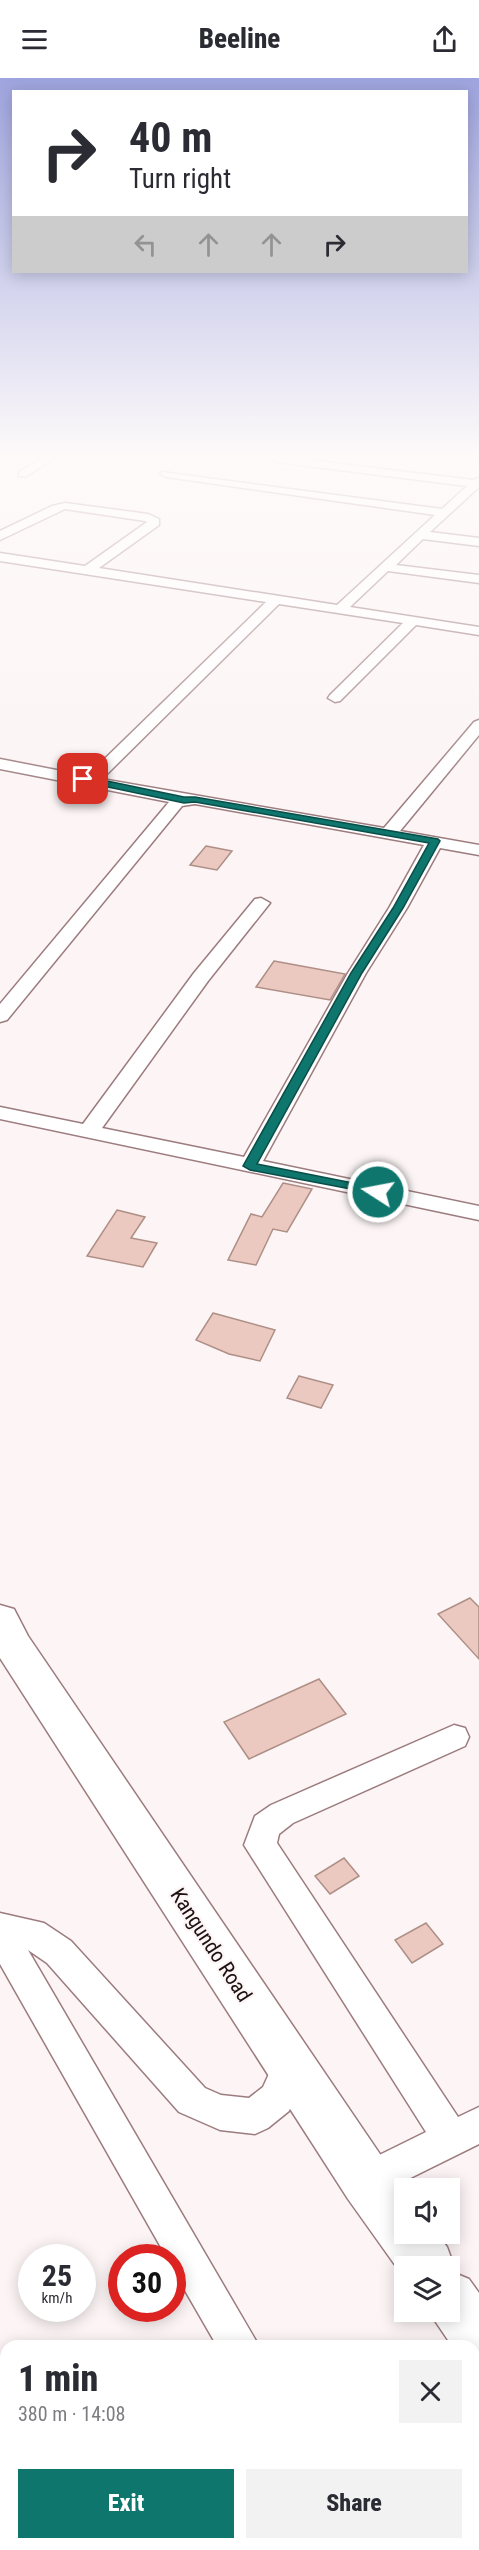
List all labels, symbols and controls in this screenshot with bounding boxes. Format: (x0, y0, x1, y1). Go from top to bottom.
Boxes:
icon: menu (18, 23, 51, 56)
text: Beeline (199, 23, 280, 55)
icon: share (428, 23, 461, 56)
text: 40 m (129, 113, 212, 162)
icon: right (30, 114, 108, 192)
text: Turn right (129, 163, 231, 195)
icon: left (129, 228, 162, 261)
icon: ahead (192, 228, 225, 261)
icon: ahead (255, 228, 288, 261)
icon: right (318, 228, 351, 261)
pin (57, 753, 108, 804)
icon: arrive (66, 762, 99, 795)
position arrow (346, 1160, 410, 1224)
street label: Kangundo Road (165, 1884, 257, 2006)
map controls (394, 2178, 460, 2322)
button: sound (394, 2178, 460, 2244)
speed limit sign: 30 (108, 2244, 186, 2322)
button: layers (394, 2256, 460, 2322)
text: 25 (42, 2258, 72, 2293)
text: km/h (42, 2289, 72, 2307)
text: 1 min (18, 2358, 98, 2400)
button: close (399, 2360, 462, 2423)
text: 380 m · 14:08 (18, 2402, 125, 2426)
button: Exit (18, 2469, 234, 2538)
button: Share (246, 2469, 462, 2538)

